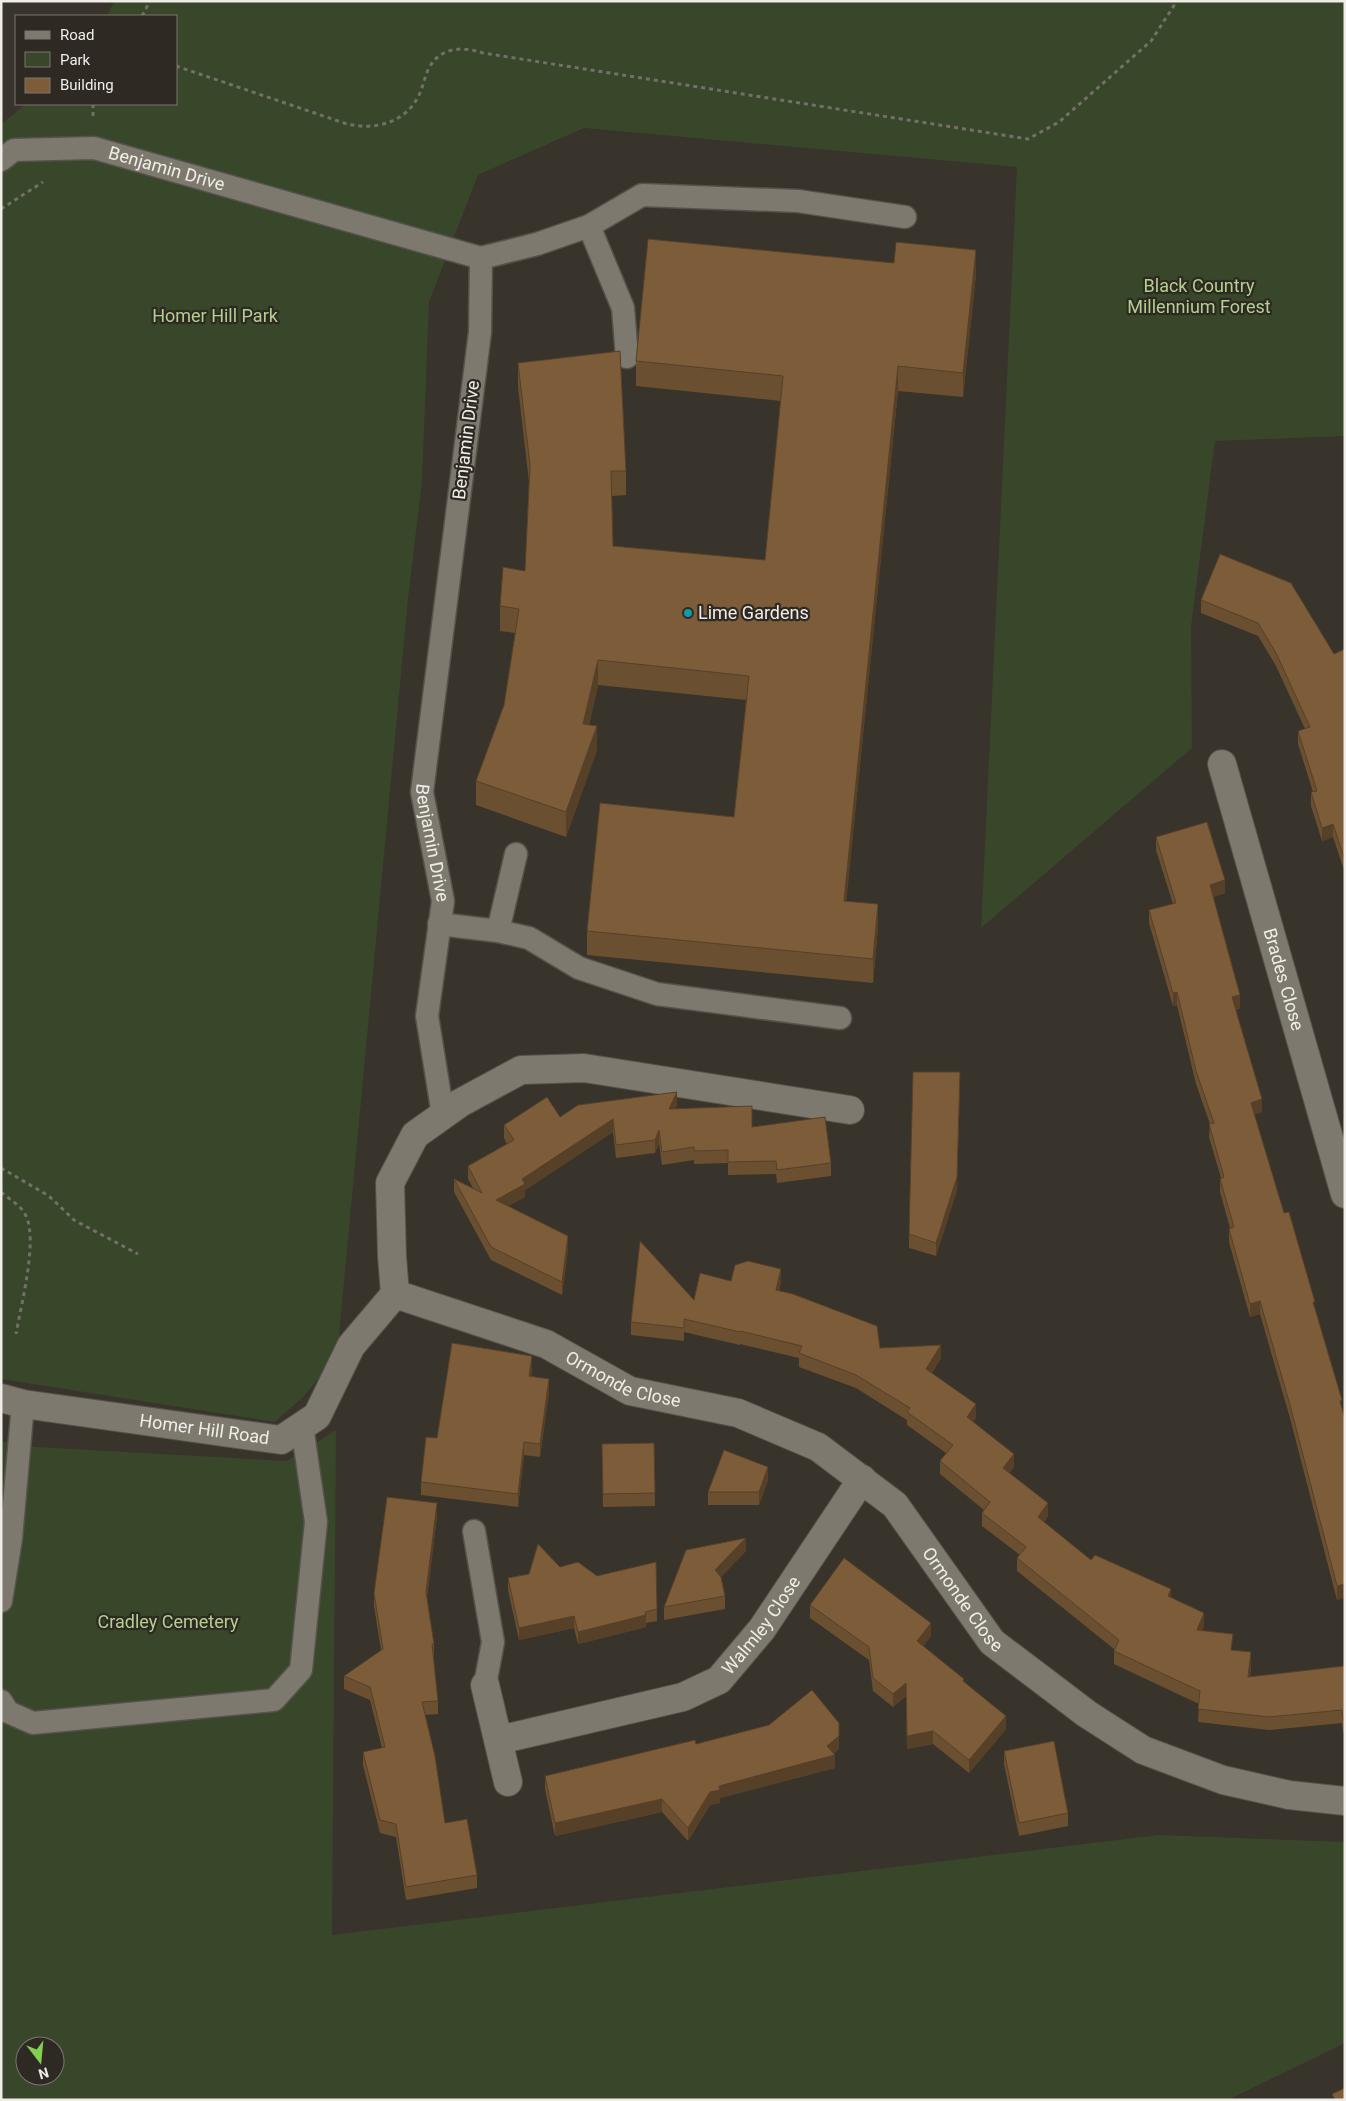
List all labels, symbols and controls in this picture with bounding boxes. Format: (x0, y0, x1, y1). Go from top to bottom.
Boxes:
legend (15, 15, 178, 105)
text: Road (60, 26, 94, 44)
text: Park (60, 51, 91, 69)
text: Building (60, 76, 114, 94)
street label: Benjamin Drive (106, 142, 227, 195)
park label: Black Country Millennium Forest (1127, 275, 1271, 317)
park label: Homer Hill Park (152, 305, 279, 326)
street label: Benjamin Drive (448, 379, 483, 501)
place label: Lime Gardens (698, 602, 809, 623)
marker: Lime Gardens (682, 607, 694, 619)
street label: Benjamin Drive (412, 782, 454, 903)
street label: Brades Close (1259, 926, 1309, 1033)
street label: Ormonde Close (562, 1346, 683, 1411)
street label: Homer Hill Road (138, 1409, 271, 1448)
street label: Ormonde Close (918, 1543, 1007, 1656)
street label: Walmley Close (717, 1572, 804, 1679)
park label: Cradley Cemetery (98, 1611, 239, 1632)
north arrow (15, 2036, 65, 2086)
text: N (37, 2064, 51, 2083)

